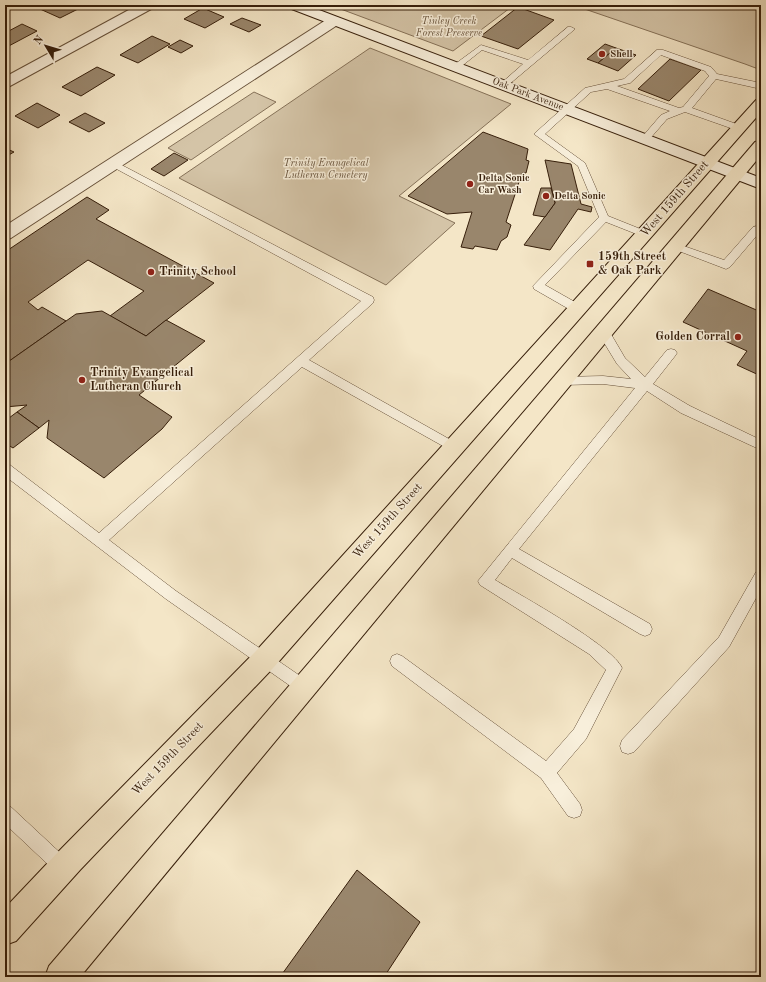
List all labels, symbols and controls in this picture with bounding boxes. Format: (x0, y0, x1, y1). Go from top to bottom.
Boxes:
park label: Tinley Creek Forest Preserve (415, 16, 482, 38)
north arrow (26, 26, 66, 66)
text: N (32, 34, 47, 47)
marker: Shell (597, 49, 607, 59)
place label: Shell (610, 49, 633, 59)
street label: Oak Park Avenue (491, 76, 565, 112)
park label: Trinity Evangelical Lutheran Cemetery (283, 158, 369, 181)
street label: West 159th Street (638, 158, 711, 239)
place label: Delta Sonic Car Wash (478, 173, 530, 195)
marker: Delta Sonic Car Wash (465, 179, 475, 189)
marker: Delta Sonic (541, 191, 551, 201)
place label: Delta Sonic (554, 191, 606, 201)
place label: 159th Street & Oak Park (598, 250, 667, 277)
marker: 159th Street & Oak Park (585, 259, 595, 269)
place label: Trinity School (159, 266, 236, 278)
marker: Trinity School (146, 267, 156, 277)
place label: Golden Corral (655, 331, 730, 343)
marker: Golden Corral (733, 332, 743, 342)
place label: Trinity Evangelical Lutheran Church (90, 367, 194, 393)
marker: Trinity Evangelical Lutheran Church (77, 375, 87, 385)
street label: West 159th Street (350, 480, 425, 561)
street label: West 159th Street (129, 719, 206, 798)

